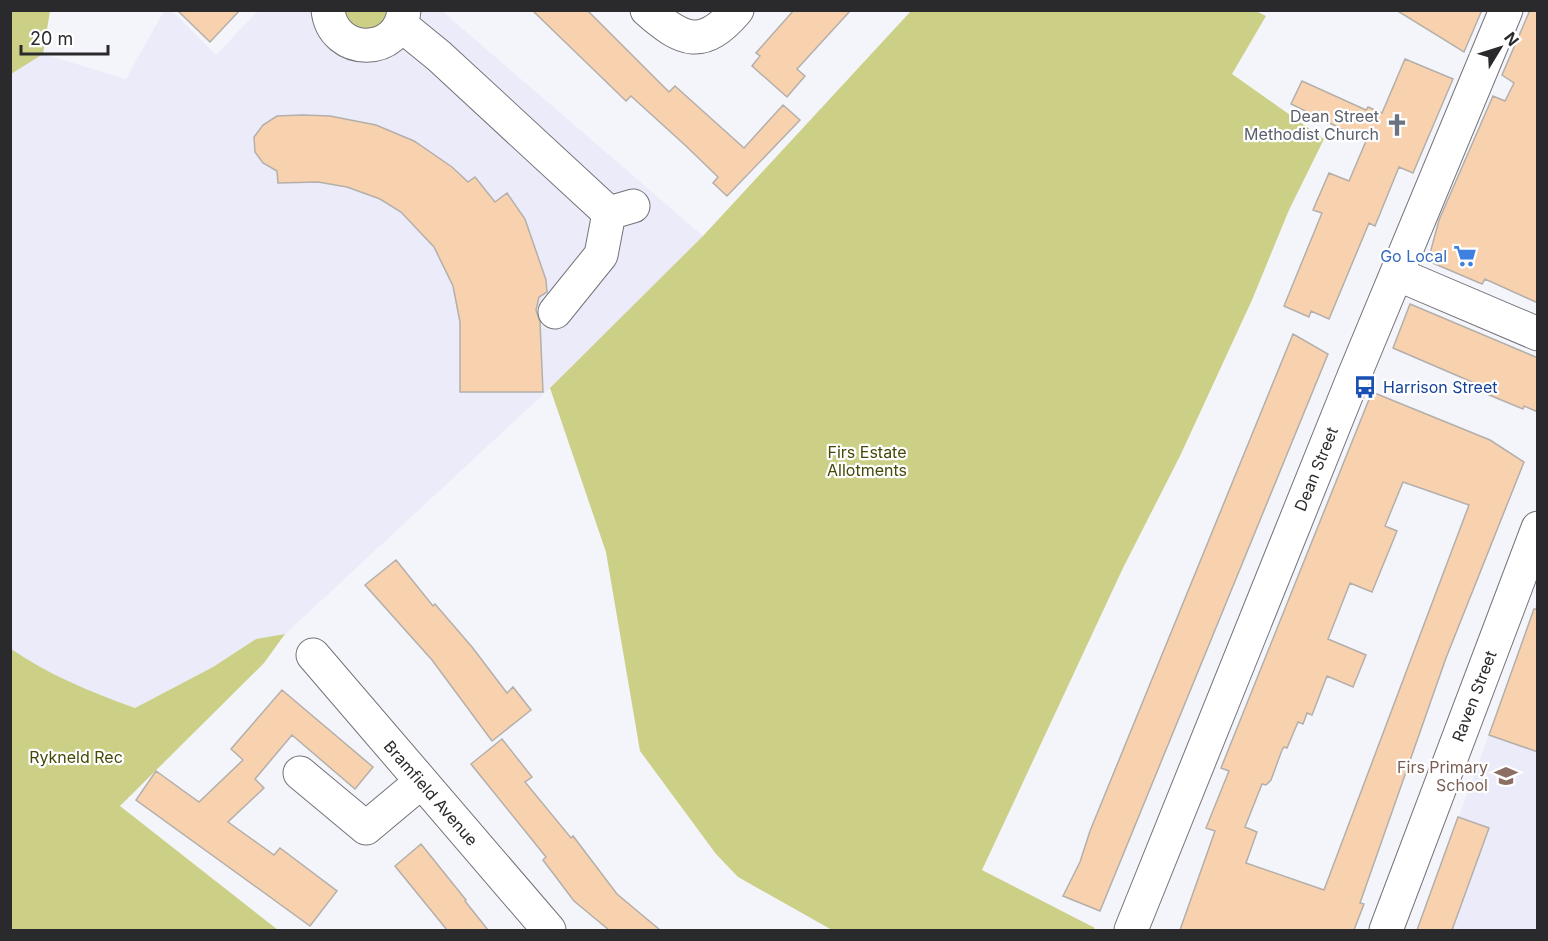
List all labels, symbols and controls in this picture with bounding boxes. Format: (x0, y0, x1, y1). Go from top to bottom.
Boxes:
scale bar (21, 18, 108, 56)
north arrow (1470, 18, 1530, 78)
text: 20 m (30, 28, 73, 49)
text: N (1500, 28, 1523, 50)
place label: Dean Street Methodist Church (1244, 106, 1379, 144)
church icon: Dean Street Methodist Church (1384, 112, 1410, 138)
supermarket icon: Go Local (1452, 243, 1478, 269)
place label: Go Local (1380, 246, 1447, 266)
bus stop icon: Harrison Street (1352, 374, 1378, 400)
place label: Harrison Street (1383, 377, 1497, 397)
street label: Dean Street (1290, 424, 1342, 514)
park label: Firs Estate Allotments (827, 442, 907, 480)
street label: Raven Street (1447, 648, 1501, 744)
street label: Bramfield Avenue (380, 736, 482, 850)
park label: Rykneld Rec (29, 747, 123, 767)
place label: Firs Primary School (1397, 757, 1488, 795)
school or university icon: Firs Primary School (1493, 763, 1519, 789)

